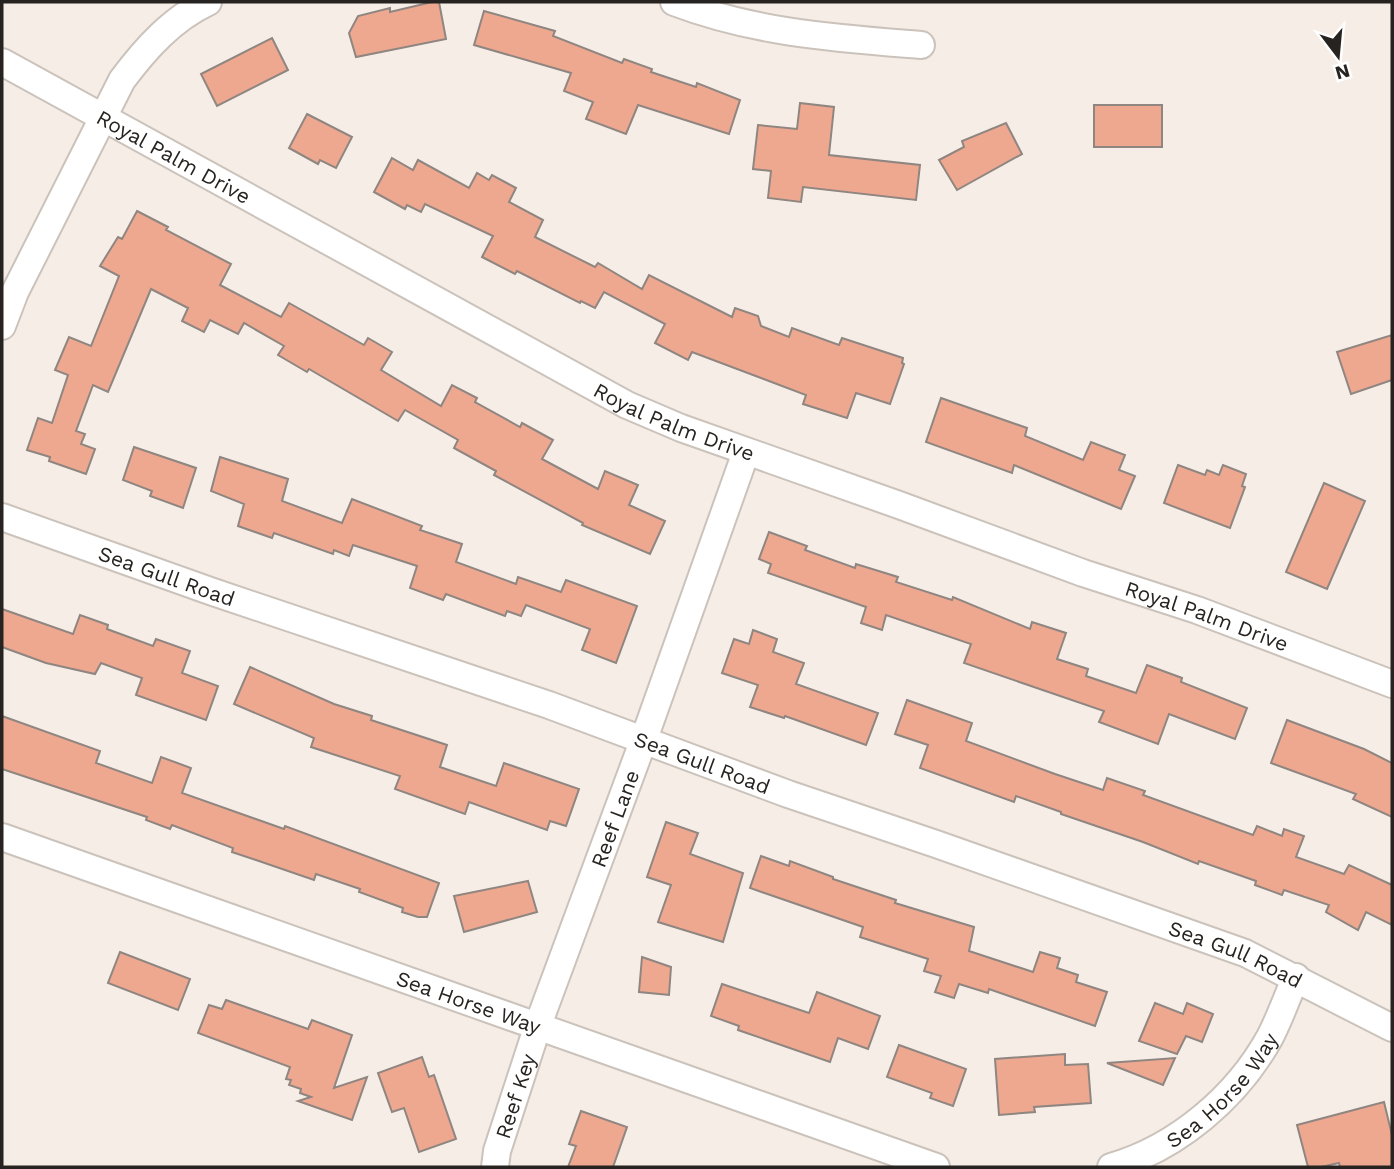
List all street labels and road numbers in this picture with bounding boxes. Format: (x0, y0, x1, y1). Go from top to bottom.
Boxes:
street label: Royal Palm Drive (92, 104, 255, 209)
street label: Royal Palm Drive (590, 377, 758, 466)
street label: Sea Gull Road (95, 540, 238, 611)
street label: Royal Palm Drive (1122, 575, 1292, 656)
street label: Sea Gull Road (631, 725, 774, 799)
street label: Reef Lane (585, 766, 644, 870)
street label: Sea Gull Road (1166, 915, 1307, 993)
street label: Sea Horse Way (393, 965, 544, 1039)
street label: Sea Horse Way (1161, 1028, 1283, 1153)
street label: Reef Key (489, 1050, 540, 1142)

